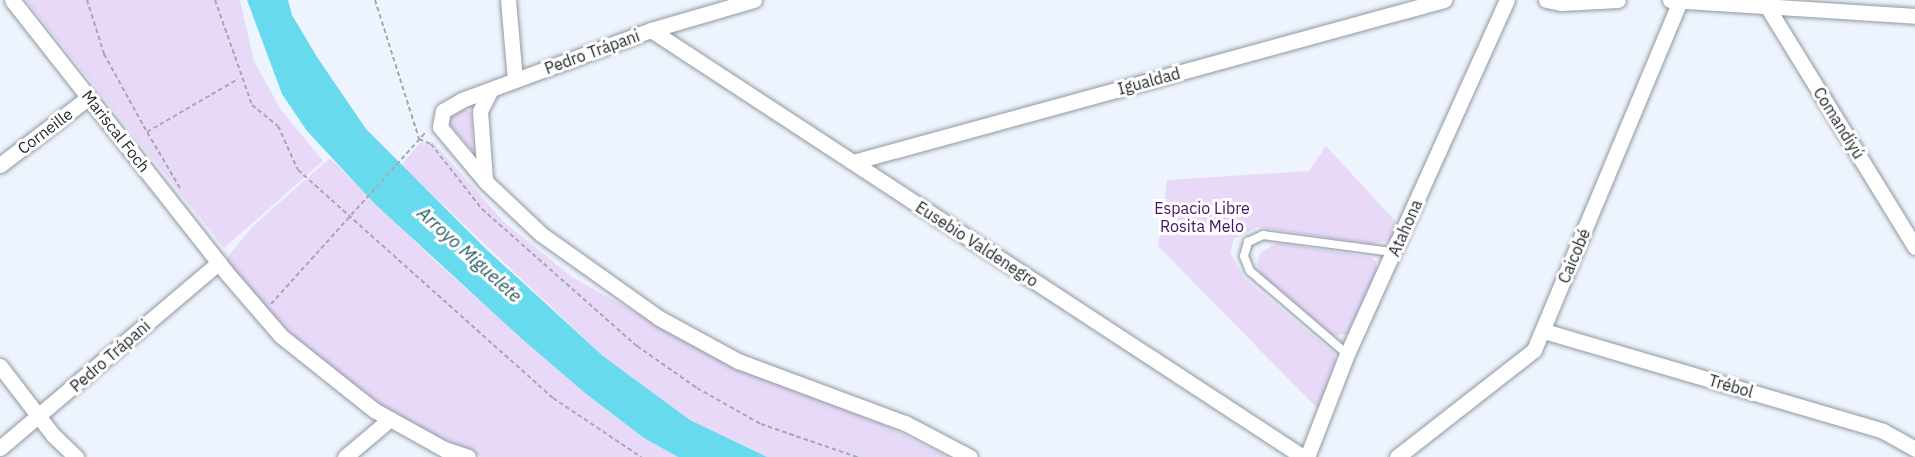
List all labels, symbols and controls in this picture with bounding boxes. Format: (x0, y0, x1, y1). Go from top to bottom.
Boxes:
street label: Pedro Trápani (542, 26, 642, 78)
street label: Igualdad (1116, 63, 1182, 99)
street label: Comandiyú (1809, 84, 1869, 162)
street label: Mariscal Foch (78, 86, 154, 176)
street label: Corneille (14, 104, 76, 158)
street label: Eusebio Valdenegro (912, 197, 1042, 291)
street label: Atahona (1384, 197, 1426, 259)
park label: Espacio Libre Rosita Melo (1154, 198, 1250, 236)
water label: Arroyo Miguelete (413, 203, 525, 307)
street label: Caicobé (1554, 226, 1594, 286)
street label: Pedro Trápani (66, 316, 154, 396)
street label: Trébol (1706, 370, 1756, 402)

